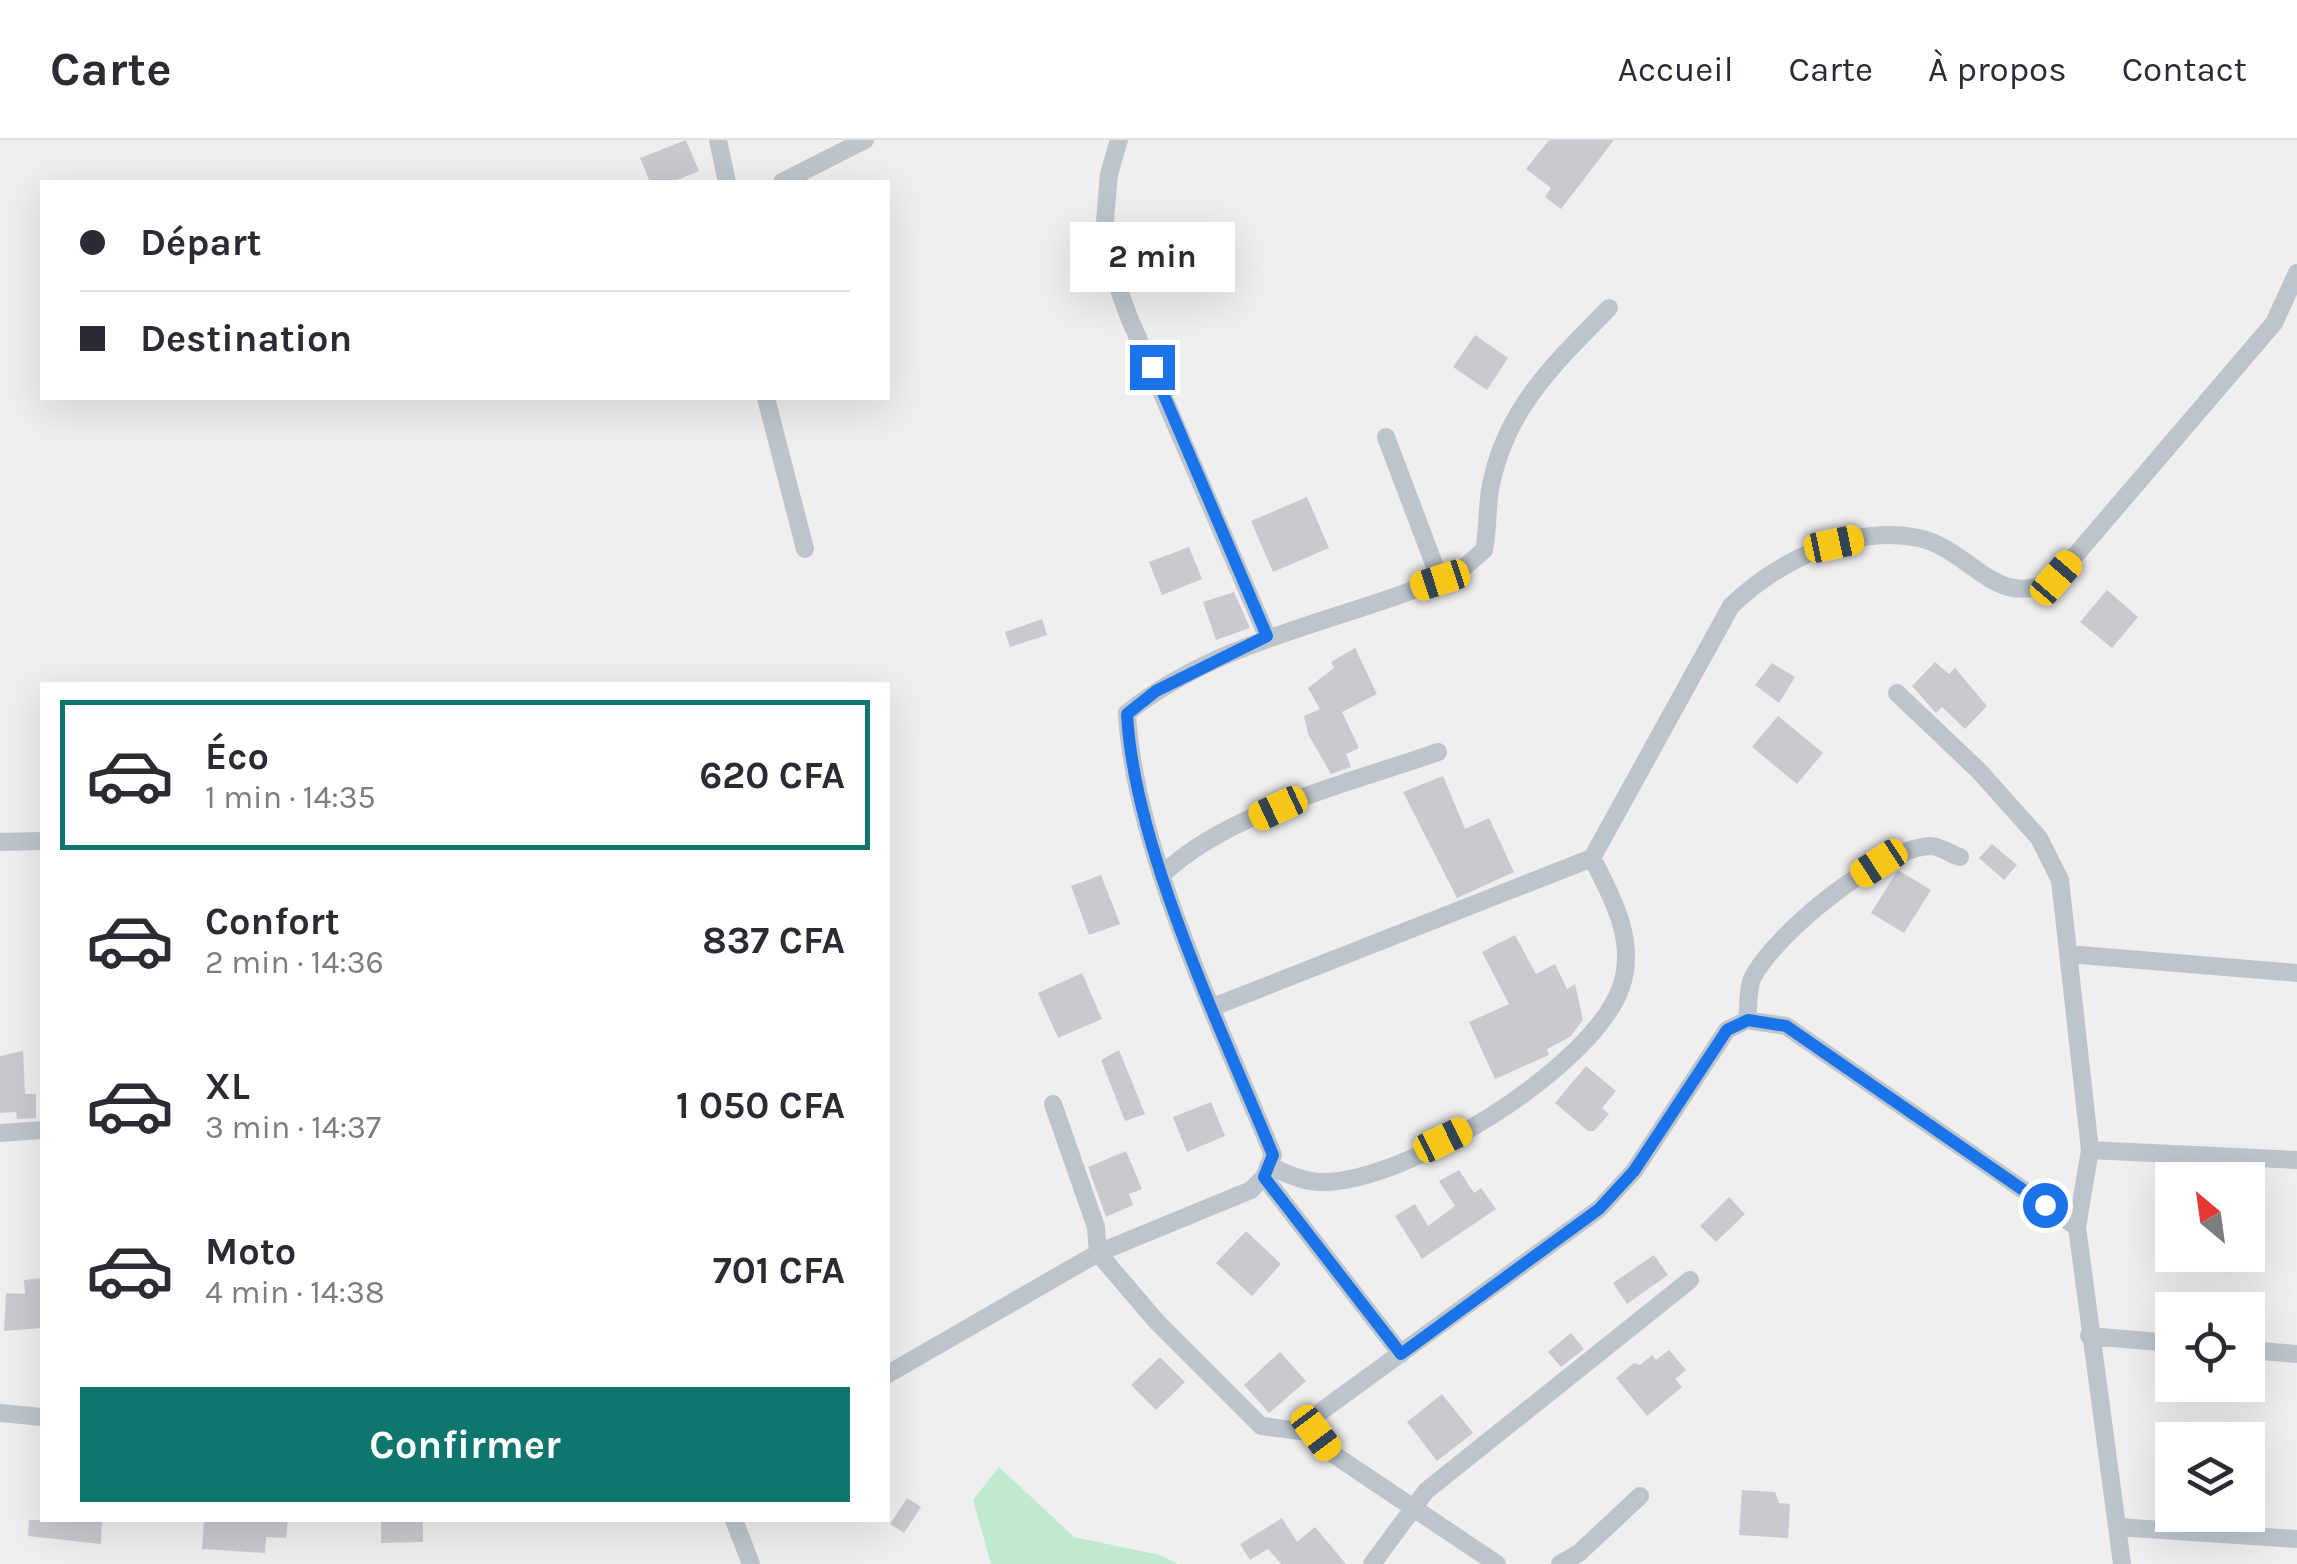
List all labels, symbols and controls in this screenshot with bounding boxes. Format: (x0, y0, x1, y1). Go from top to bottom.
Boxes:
text: Carte (50, 41, 172, 97)
text: Accueil (1618, 49, 1733, 90)
text: Carte (1788, 49, 1873, 90)
text: À propos (1928, 49, 2067, 90)
text: Contact (2122, 49, 2247, 90)
text: Départ (140, 220, 262, 265)
callout: 2 min (1070, 222, 1234, 292)
text: 2 min (1108, 238, 1197, 275)
text: Destination (140, 316, 352, 361)
route end (1130, 345, 1175, 390)
car (1802, 523, 1866, 565)
car (2025, 546, 2087, 610)
car (1407, 556, 1473, 604)
icon: car (85, 730, 175, 820)
text: Éco (205, 734, 269, 779)
text: 620 CFA (699, 753, 845, 798)
text: 1 min · 14:35 (205, 779, 376, 816)
car (1244, 782, 1312, 834)
car (1846, 834, 1912, 892)
icon: car (85, 895, 175, 985)
text: Confort (205, 899, 340, 944)
text: 837 CFA (702, 918, 845, 963)
text: 2 min · 14:36 (205, 944, 384, 981)
icon: car (85, 1060, 175, 1150)
text: XL (205, 1064, 250, 1109)
text: 1 050 CFA (676, 1083, 845, 1128)
text: 3 min · 14:37 (205, 1109, 381, 1146)
car (1409, 1113, 1477, 1167)
north arrow (2155, 1162, 2265, 1272)
map controls (2155, 1162, 2265, 1532)
route start (2023, 1183, 2068, 1228)
icon: car (85, 1225, 175, 1315)
text: Moto (205, 1229, 296, 1274)
text: 701 CFA (713, 1248, 845, 1293)
text: 4 min · 14:38 (205, 1274, 385, 1311)
button: locate (2155, 1292, 2265, 1402)
button: Confirmer (80, 1387, 850, 1502)
car (1286, 1400, 1346, 1466)
button: layers (2155, 1422, 2265, 1532)

